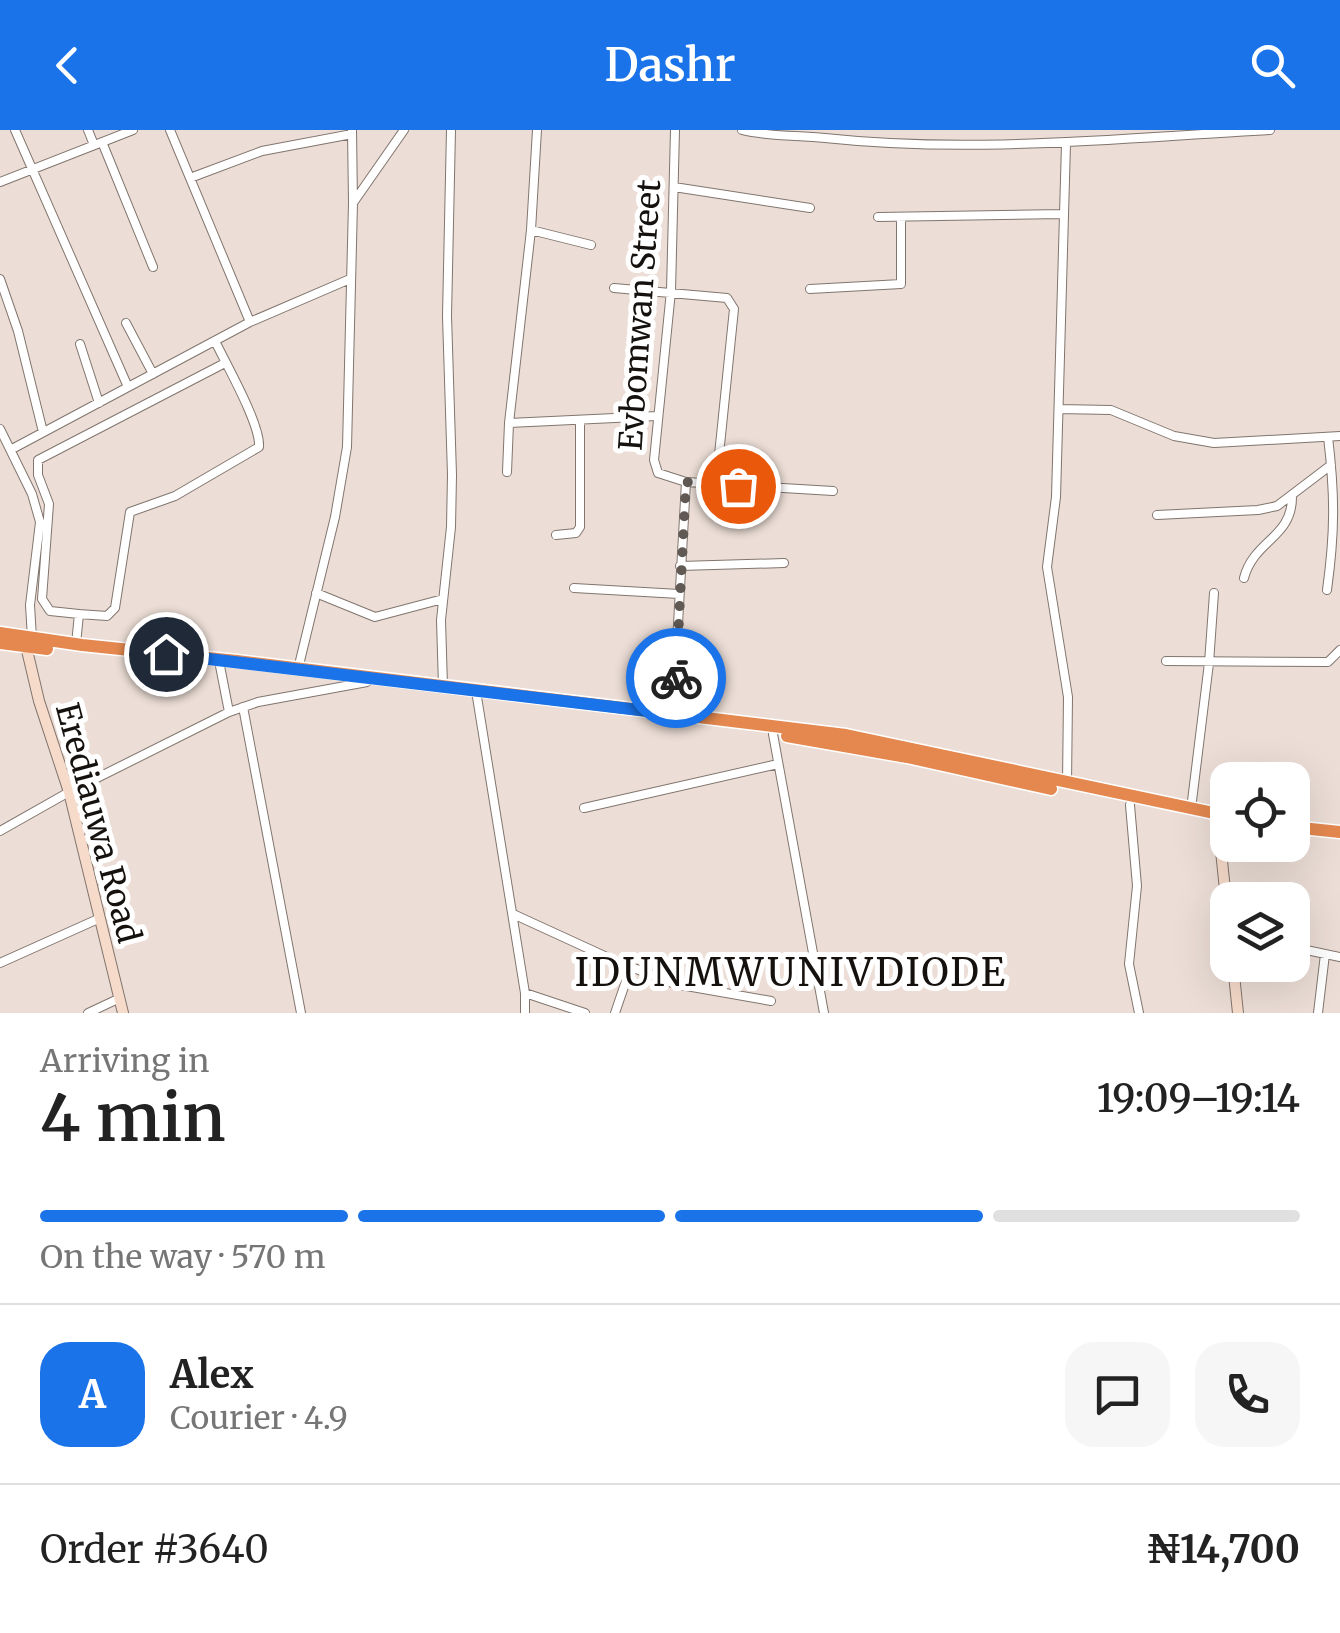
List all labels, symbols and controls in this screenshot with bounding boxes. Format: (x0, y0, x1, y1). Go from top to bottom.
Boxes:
text: Dashr (605, 37, 735, 93)
icon: back (40, 38, 95, 93)
icon: search (1245, 38, 1300, 93)
street label: Evbomwan Street (611, 178, 669, 452)
pin (696, 444, 781, 529)
icon: bag (711, 459, 766, 514)
pin (124, 612, 209, 697)
icon: home (139, 627, 194, 682)
courier (626, 628, 726, 728)
icon: bike (649, 651, 704, 706)
street label: Erediauwa Road (47, 699, 149, 947)
map controls (1210, 762, 1310, 982)
button: locate (1210, 762, 1310, 862)
button: layers (1210, 882, 1310, 982)
district label: IDUNMWUNIVDIODE (575, 949, 1007, 996)
text: Arriving in (40, 1041, 209, 1081)
text: 19:09–19:14 (1097, 1075, 1300, 1122)
text: 4 min (40, 1077, 226, 1159)
text: On the way · 570 m (40, 1237, 326, 1277)
button: chat (1065, 1342, 1170, 1447)
button: phone (1195, 1342, 1300, 1447)
text: Alex (170, 1351, 254, 1398)
text: A (79, 1371, 106, 1418)
text: Courier · 4.9 (170, 1398, 348, 1438)
text: Order #3640 (40, 1526, 269, 1573)
text: ₦14,700 (1145, 1526, 1300, 1573)

